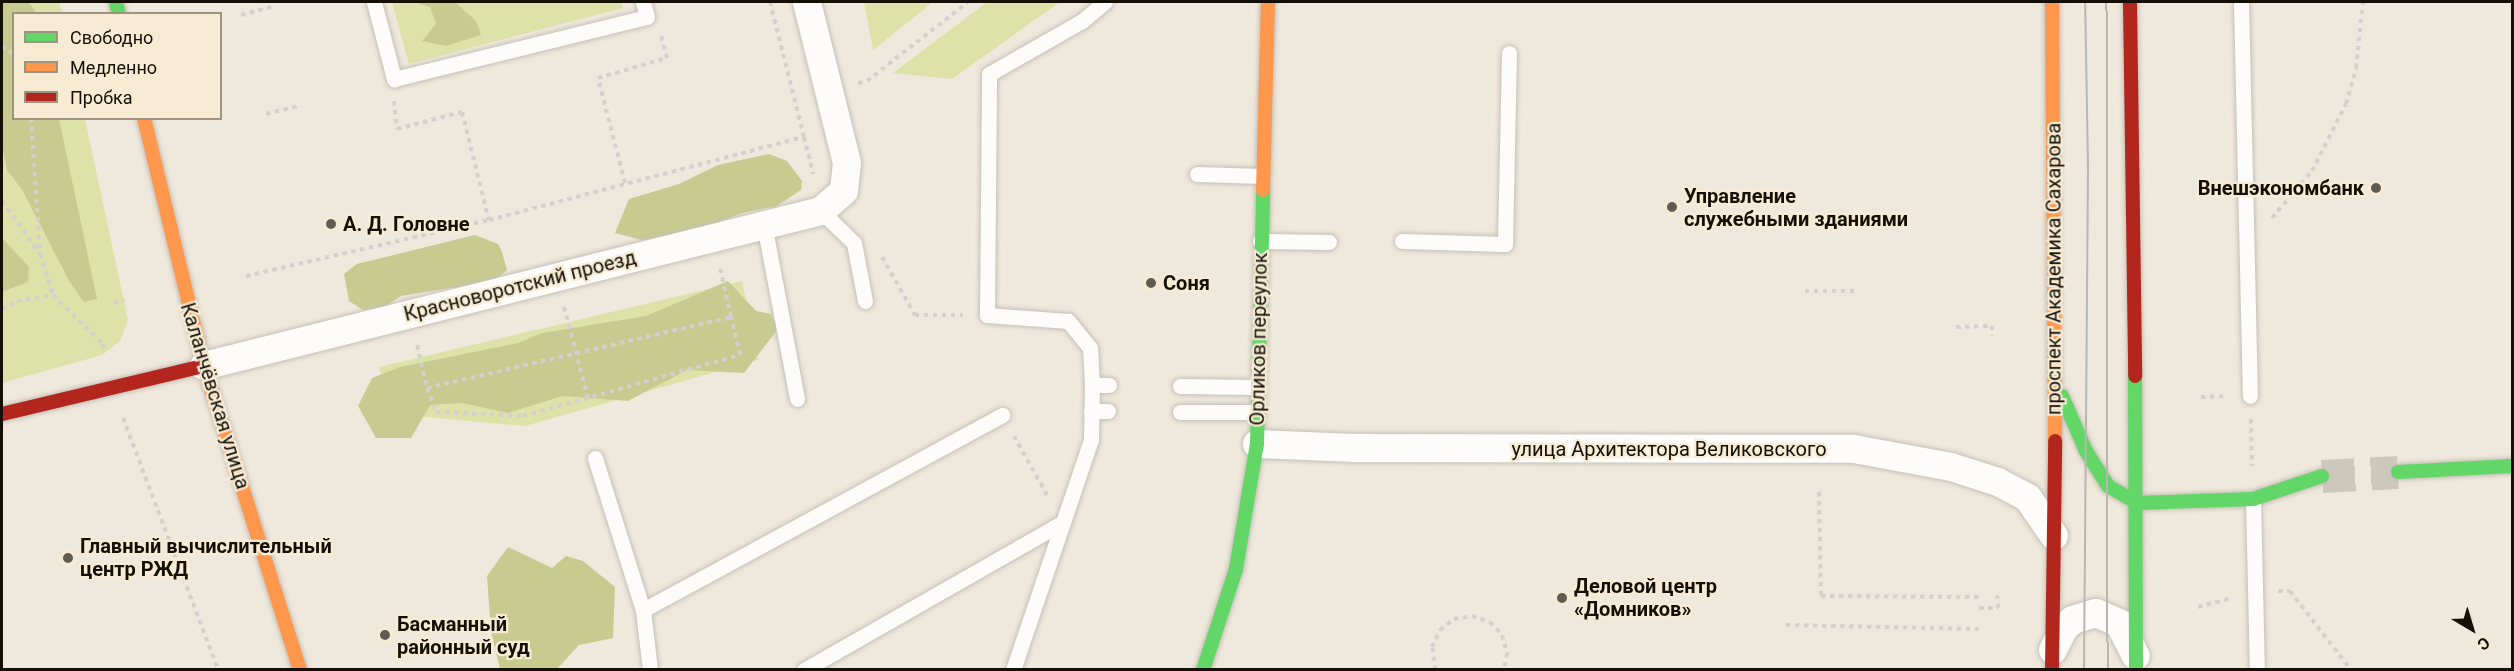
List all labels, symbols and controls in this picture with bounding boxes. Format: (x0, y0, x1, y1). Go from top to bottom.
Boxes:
legend (12, 12, 222, 120)
text: Свободно (70, 27, 153, 48)
text: Медленно (70, 57, 157, 78)
text: Пробка (70, 87, 133, 108)
street label: проспект Академика Сахарова (2042, 123, 2066, 415)
place label: Внешэкономбанк (2198, 176, 2364, 200)
marker: Внешэкономбанк (2369, 181, 2383, 195)
place label: Управление служебными зданиями (1684, 184, 1908, 231)
marker: Управление служебными зданиями (1665, 200, 1679, 214)
place label: А. Д. Головне (343, 212, 470, 236)
marker: А. Д. Головне (324, 217, 338, 231)
street label: Красноворотский проезд (401, 245, 639, 327)
street label: Орликов переулок (1245, 252, 1273, 426)
place label: Соня (1163, 271, 1210, 295)
marker: Соня (1144, 276, 1158, 290)
street label: Каланчёвская улица (175, 300, 255, 492)
street label: улица Архитектора Великовского (1511, 437, 1827, 461)
place label: Главный вычислительный центр РЖД (80, 534, 332, 581)
marker: Главный вычислительный центр РЖД (61, 551, 75, 565)
place label: Деловой центр «Домников» (1574, 574, 1717, 621)
marker: Деловой центр «Домников» (1555, 591, 1569, 605)
north arrow (2442, 599, 2502, 659)
place label: Басманный районный суд (397, 612, 530, 659)
marker: Басманный районный суд (378, 628, 392, 642)
text: С (2473, 633, 2493, 654)

